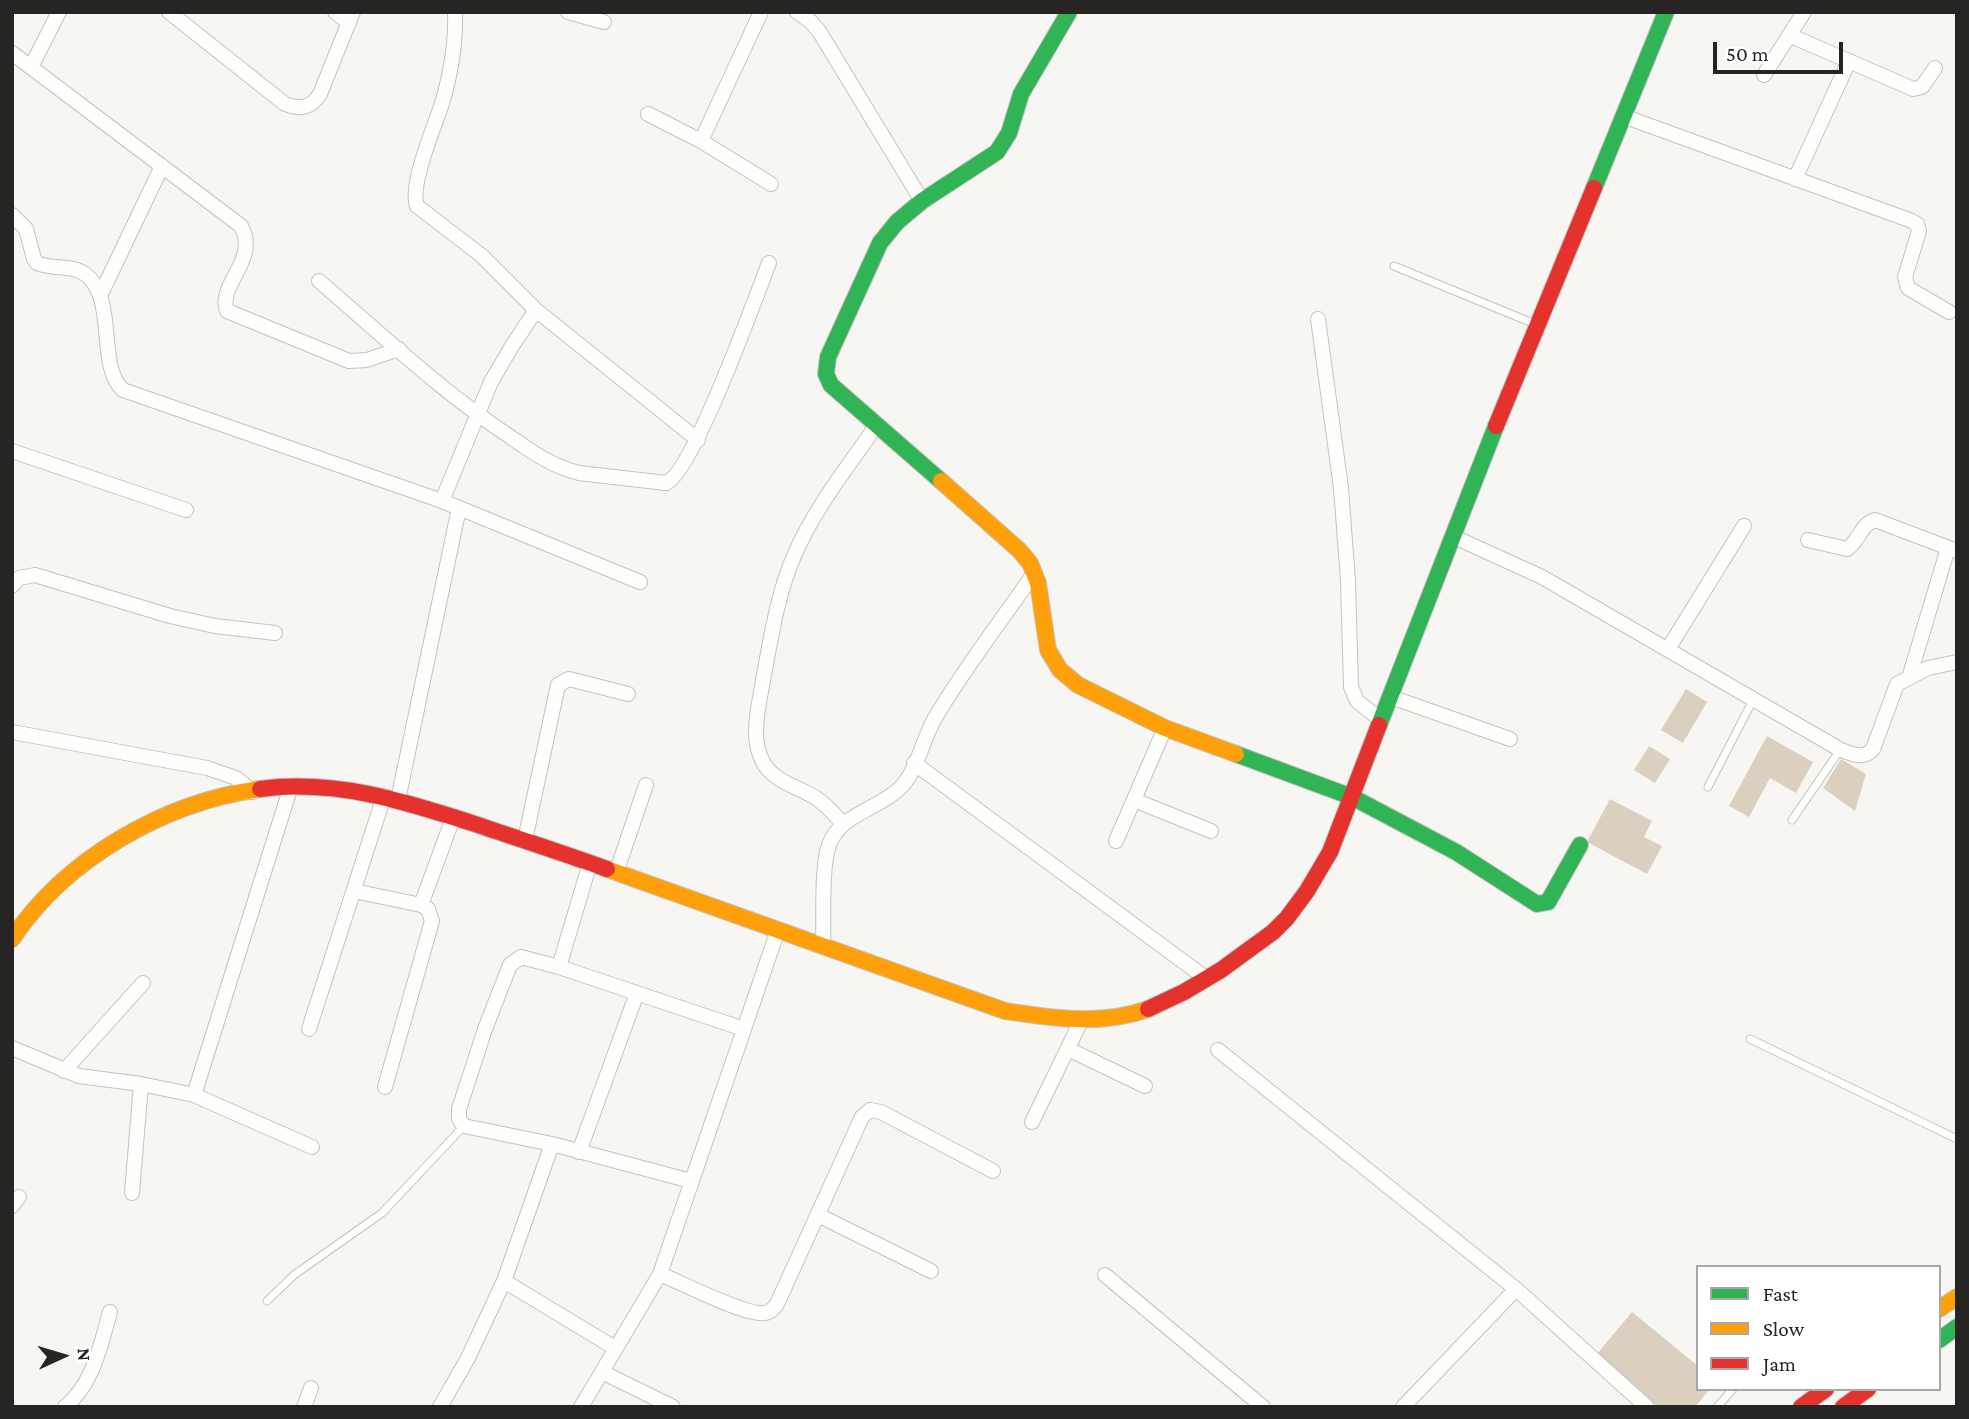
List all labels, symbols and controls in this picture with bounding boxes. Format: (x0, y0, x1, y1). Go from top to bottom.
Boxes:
scale bar (1717, 28, 1846, 72)
text: 50 m (1726, 42, 1769, 66)
legend (1696, 1265, 1941, 1391)
text: Fast (1763, 1282, 1798, 1306)
text: Slow (1763, 1317, 1804, 1341)
north arrow (28, 1321, 98, 1391)
text: N (74, 1347, 95, 1362)
text: Jam (1763, 1352, 1796, 1376)

